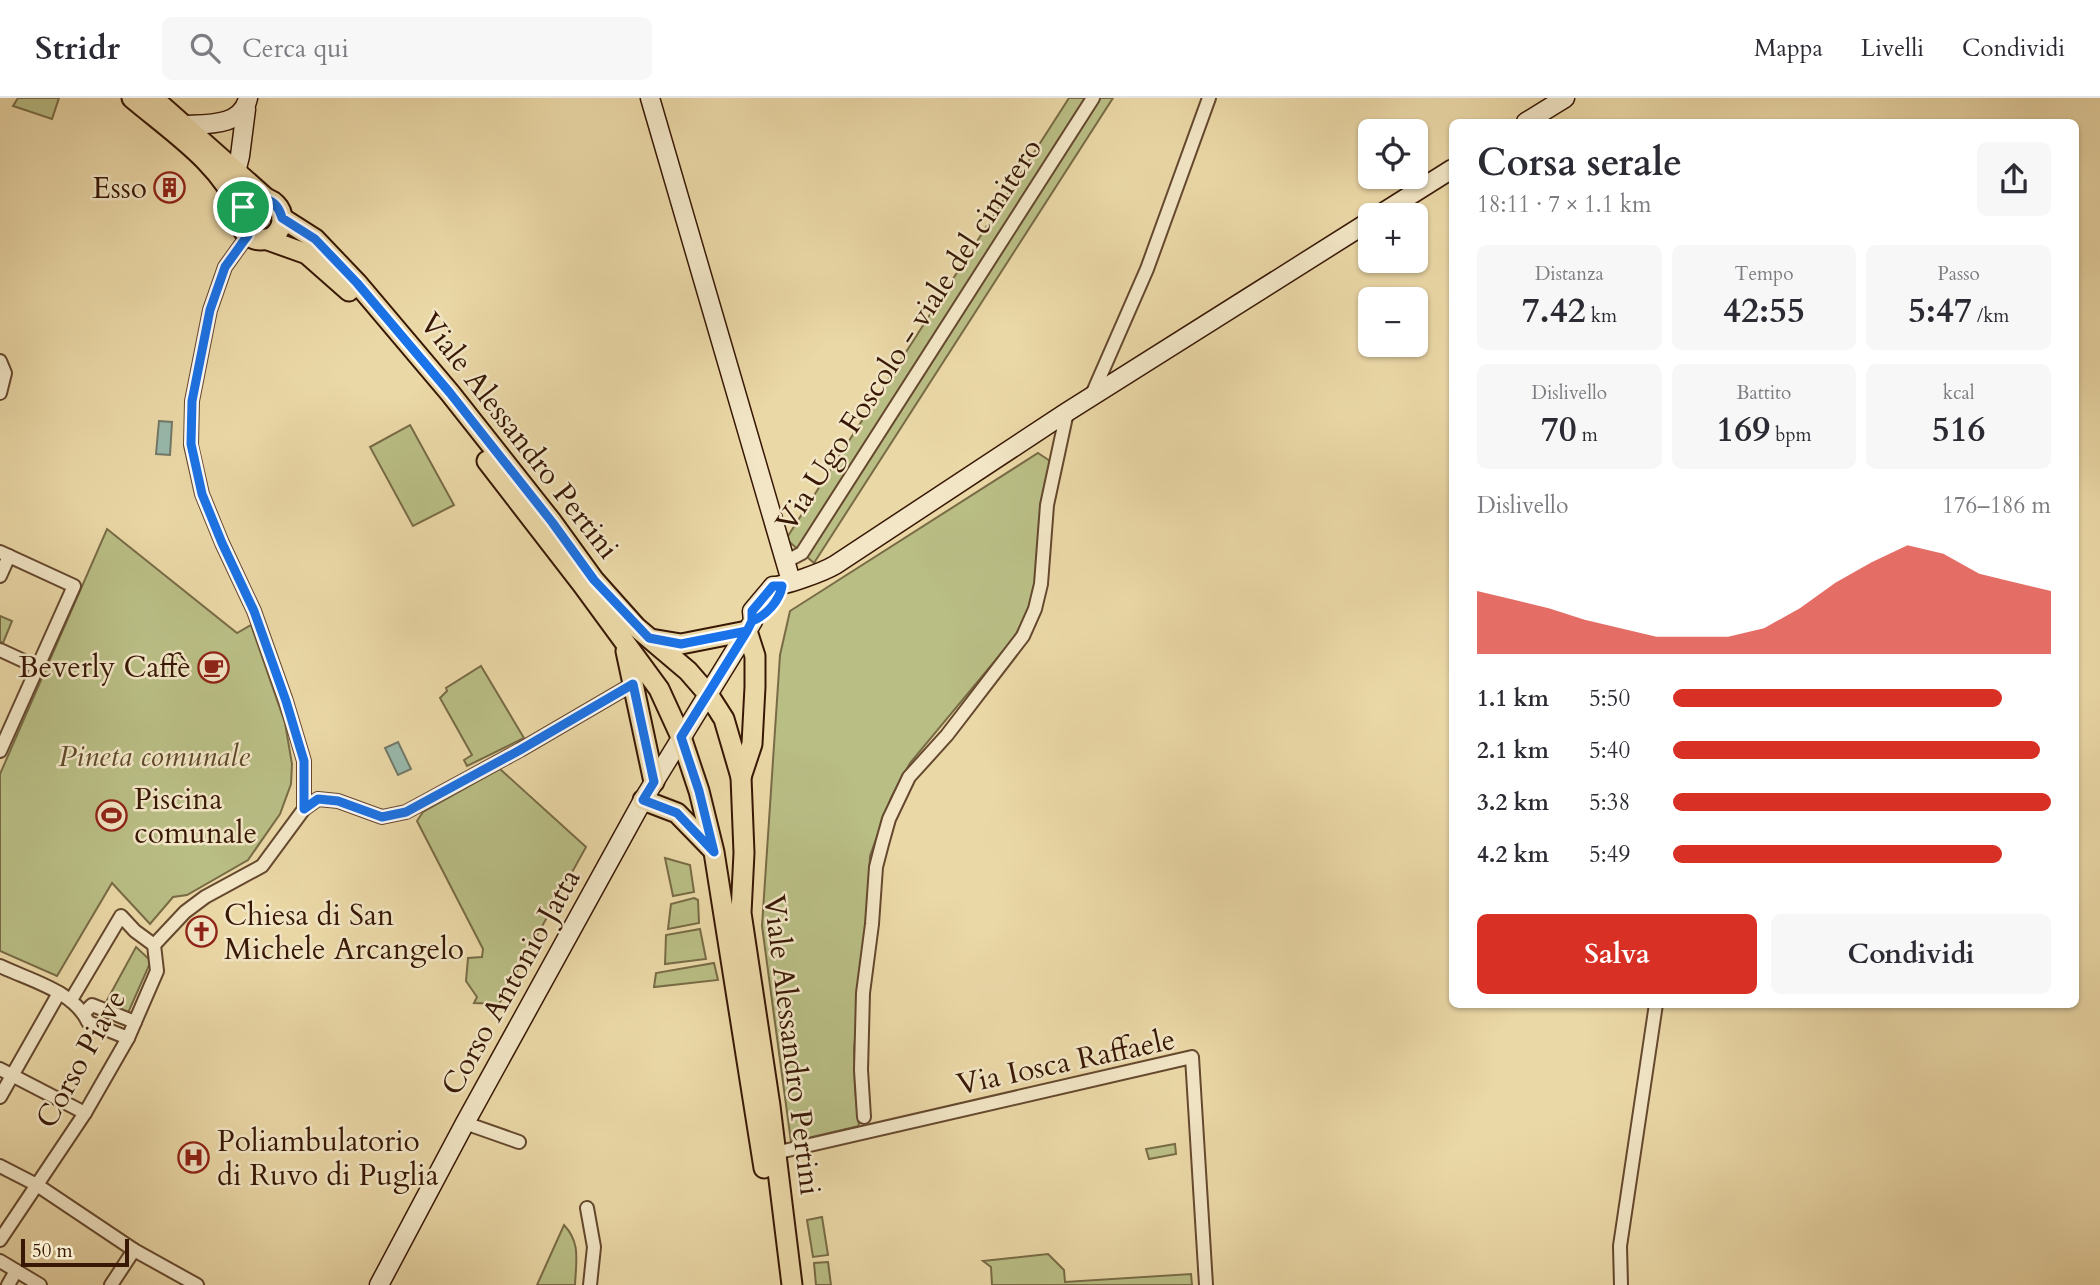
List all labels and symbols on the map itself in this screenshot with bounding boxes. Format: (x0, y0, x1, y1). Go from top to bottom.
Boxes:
street label: Via Ugo Foscolo - viale del cimitero (766, 131, 1052, 539)
place label: Esso (92, 168, 147, 209)
building icon: Esso (153, 171, 187, 205)
pin (213, 177, 273, 237)
street label: Viale Alessandro Pertini (410, 304, 628, 568)
place label: Beverly Caffè (18, 647, 191, 688)
cafe icon: Beverly Caffè (197, 650, 231, 684)
park label: Pineta comunale (58, 736, 250, 777)
place label: Piscina comunale (134, 779, 257, 854)
sports icon: Piscina comunale (94, 799, 128, 833)
street label: Corso Antonio Jatta (432, 861, 590, 1103)
street label: Viale Alessandro Pertini (753, 892, 831, 1198)
place label: Chiesa di San Michele Arcangelo (224, 895, 464, 970)
church icon: Chiesa di San Michele Arcangelo (184, 915, 218, 949)
street label: Corso Piave (26, 982, 136, 1136)
street label: Via Iosca Raffaele (953, 1019, 1179, 1105)
place label: Poliambulatorio di Ruvo di Puglia (217, 1121, 439, 1196)
hospital icon: Poliambulatorio di Ruvo di Puglia (177, 1141, 211, 1175)
scale bar (21, 1236, 130, 1268)

